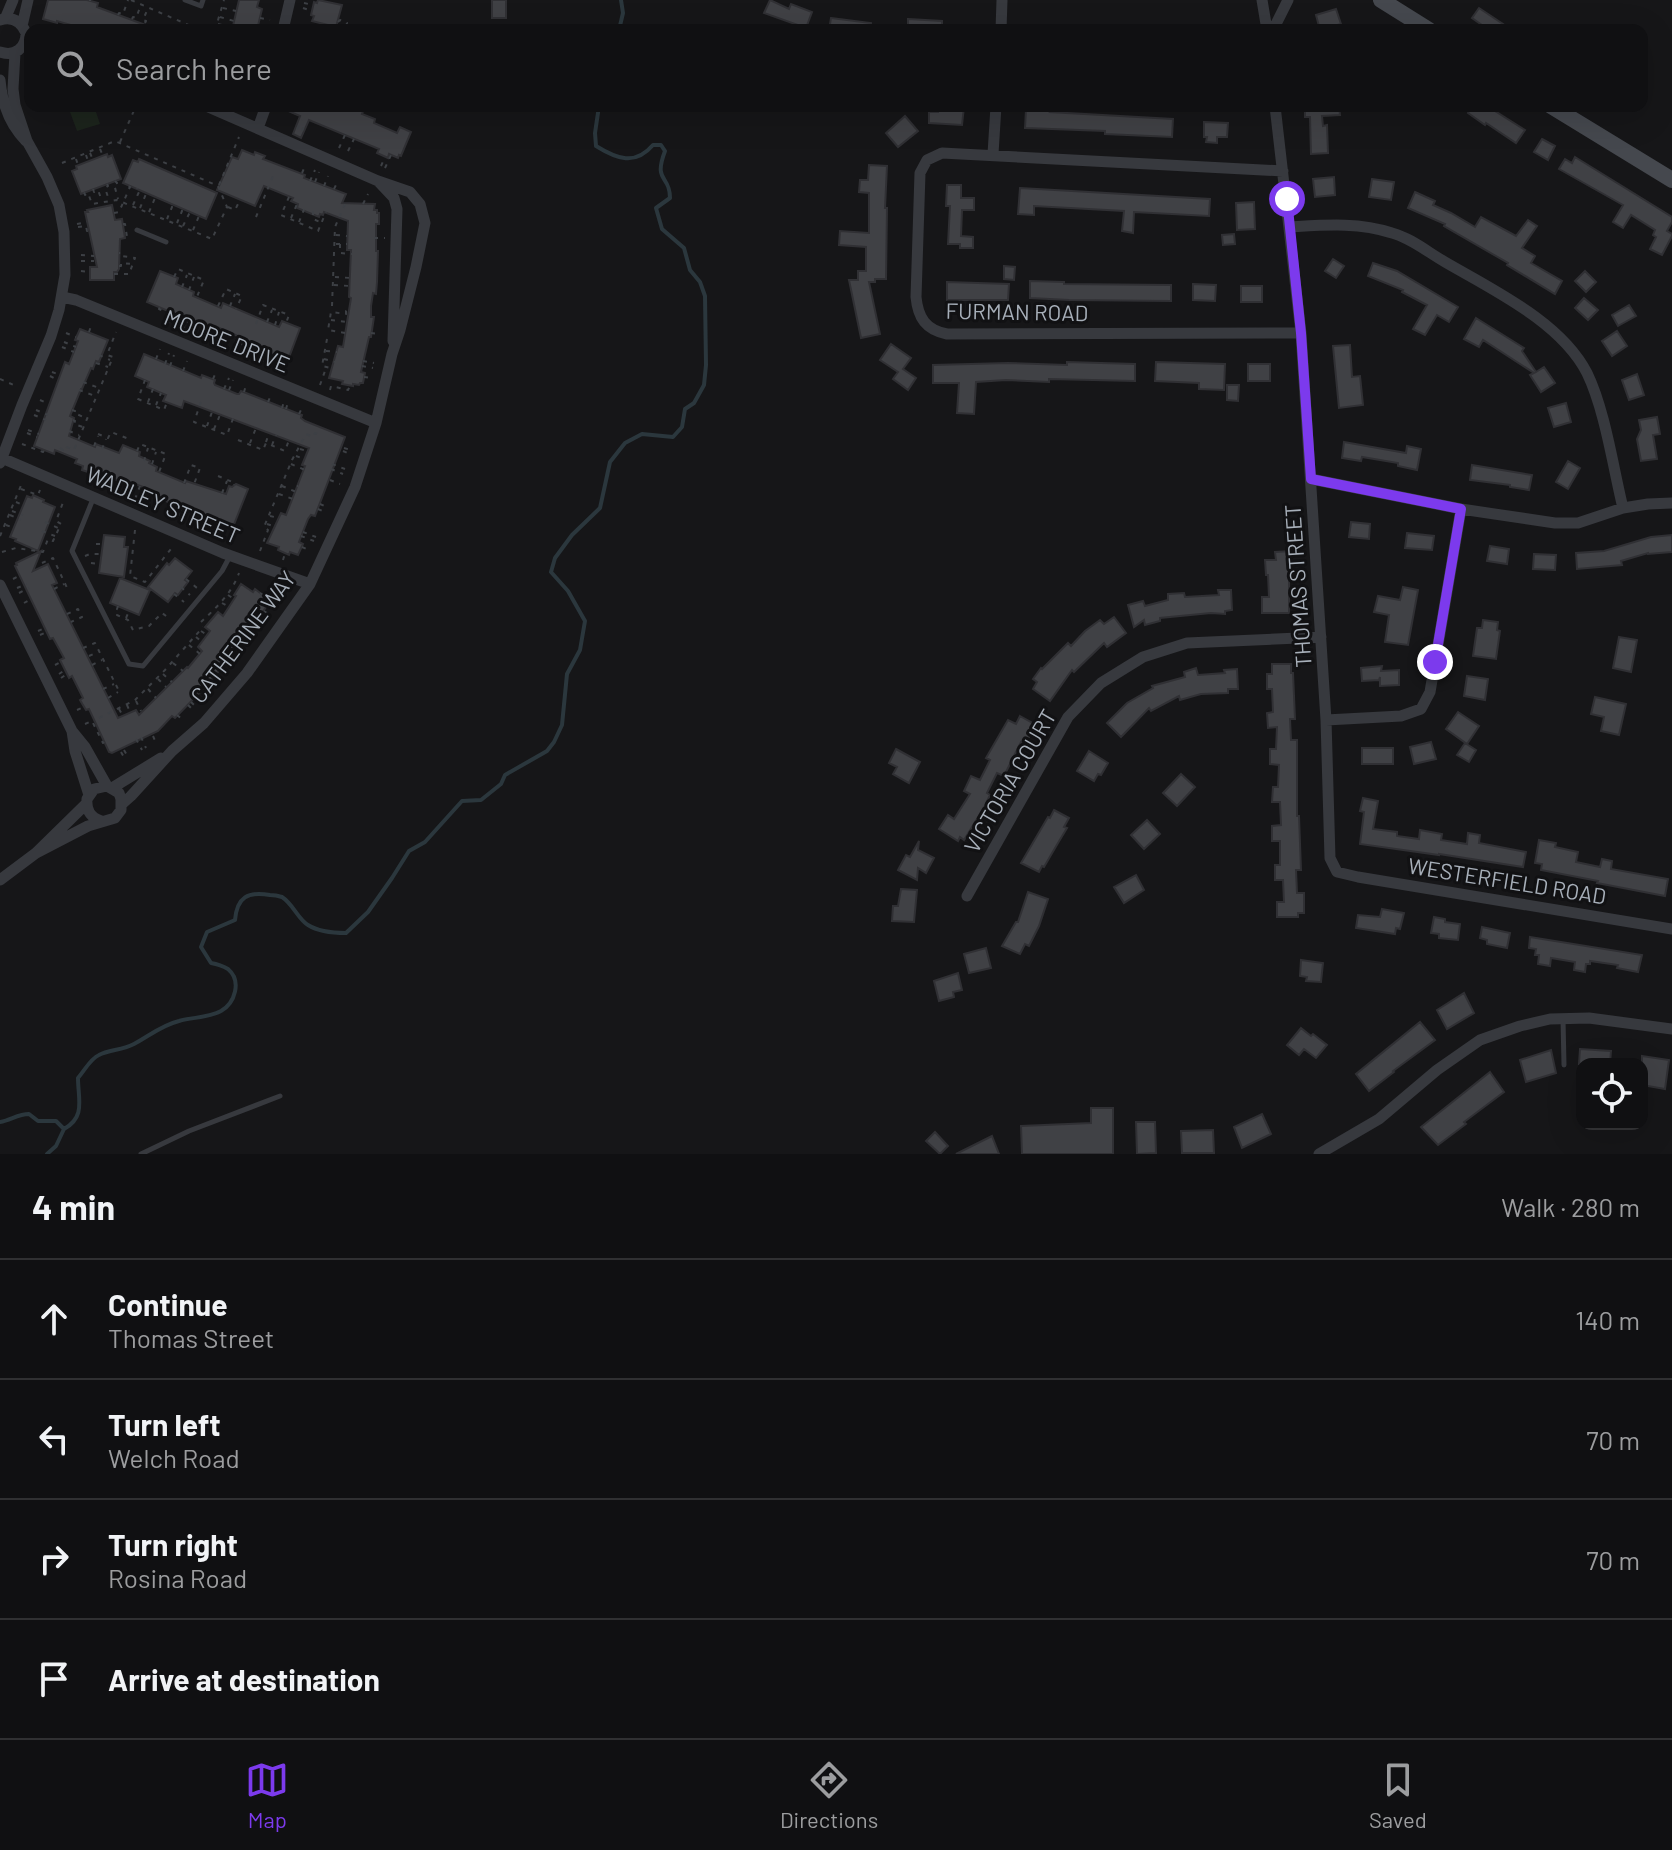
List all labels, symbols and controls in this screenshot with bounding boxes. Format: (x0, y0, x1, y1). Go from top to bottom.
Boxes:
search box (24, 24, 1648, 112)
icon: search (52, 46, 96, 90)
text: Search here (116, 50, 272, 86)
route start (1269, 181, 1305, 217)
street label: FURMAN ROAD (945, 297, 1089, 325)
street label: MOORE DRIVE (161, 303, 294, 377)
street label: WADLEY STREET (83, 460, 244, 548)
street label: THOMAS STREET (1278, 504, 1316, 669)
street label: CATHERINE WAY (184, 565, 300, 707)
route end (1417, 644, 1453, 680)
street label: VICTORIA COURT (958, 704, 1061, 857)
street label: WESTERFIELD ROAD (1406, 852, 1608, 909)
map controls (1576, 1058, 1648, 1130)
button: locate (1576, 1058, 1648, 1130)
text: 4 min (32, 1186, 115, 1227)
text: Walk · 280 m (1501, 1191, 1640, 1222)
text: Continue (108, 1286, 228, 1322)
icon: ahead (32, 1297, 76, 1341)
text: 140 m (1575, 1304, 1640, 1335)
text: Thomas Street (108, 1322, 274, 1353)
text: Turn left (108, 1406, 221, 1442)
icon: left (32, 1417, 76, 1461)
text: 70 m (1586, 1424, 1640, 1455)
text: Welch Road (108, 1442, 240, 1473)
text: Turn right (108, 1526, 238, 1562)
icon: right (32, 1537, 76, 1581)
text: 70 m (1586, 1544, 1640, 1575)
text: Rosina Road (108, 1562, 247, 1593)
icon: arrive (32, 1657, 76, 1701)
text: Arrive at destination (108, 1661, 380, 1697)
tab: Map (245, 1758, 289, 1832)
tab: Directions (780, 1758, 878, 1832)
tab: Saved (1369, 1758, 1427, 1832)

